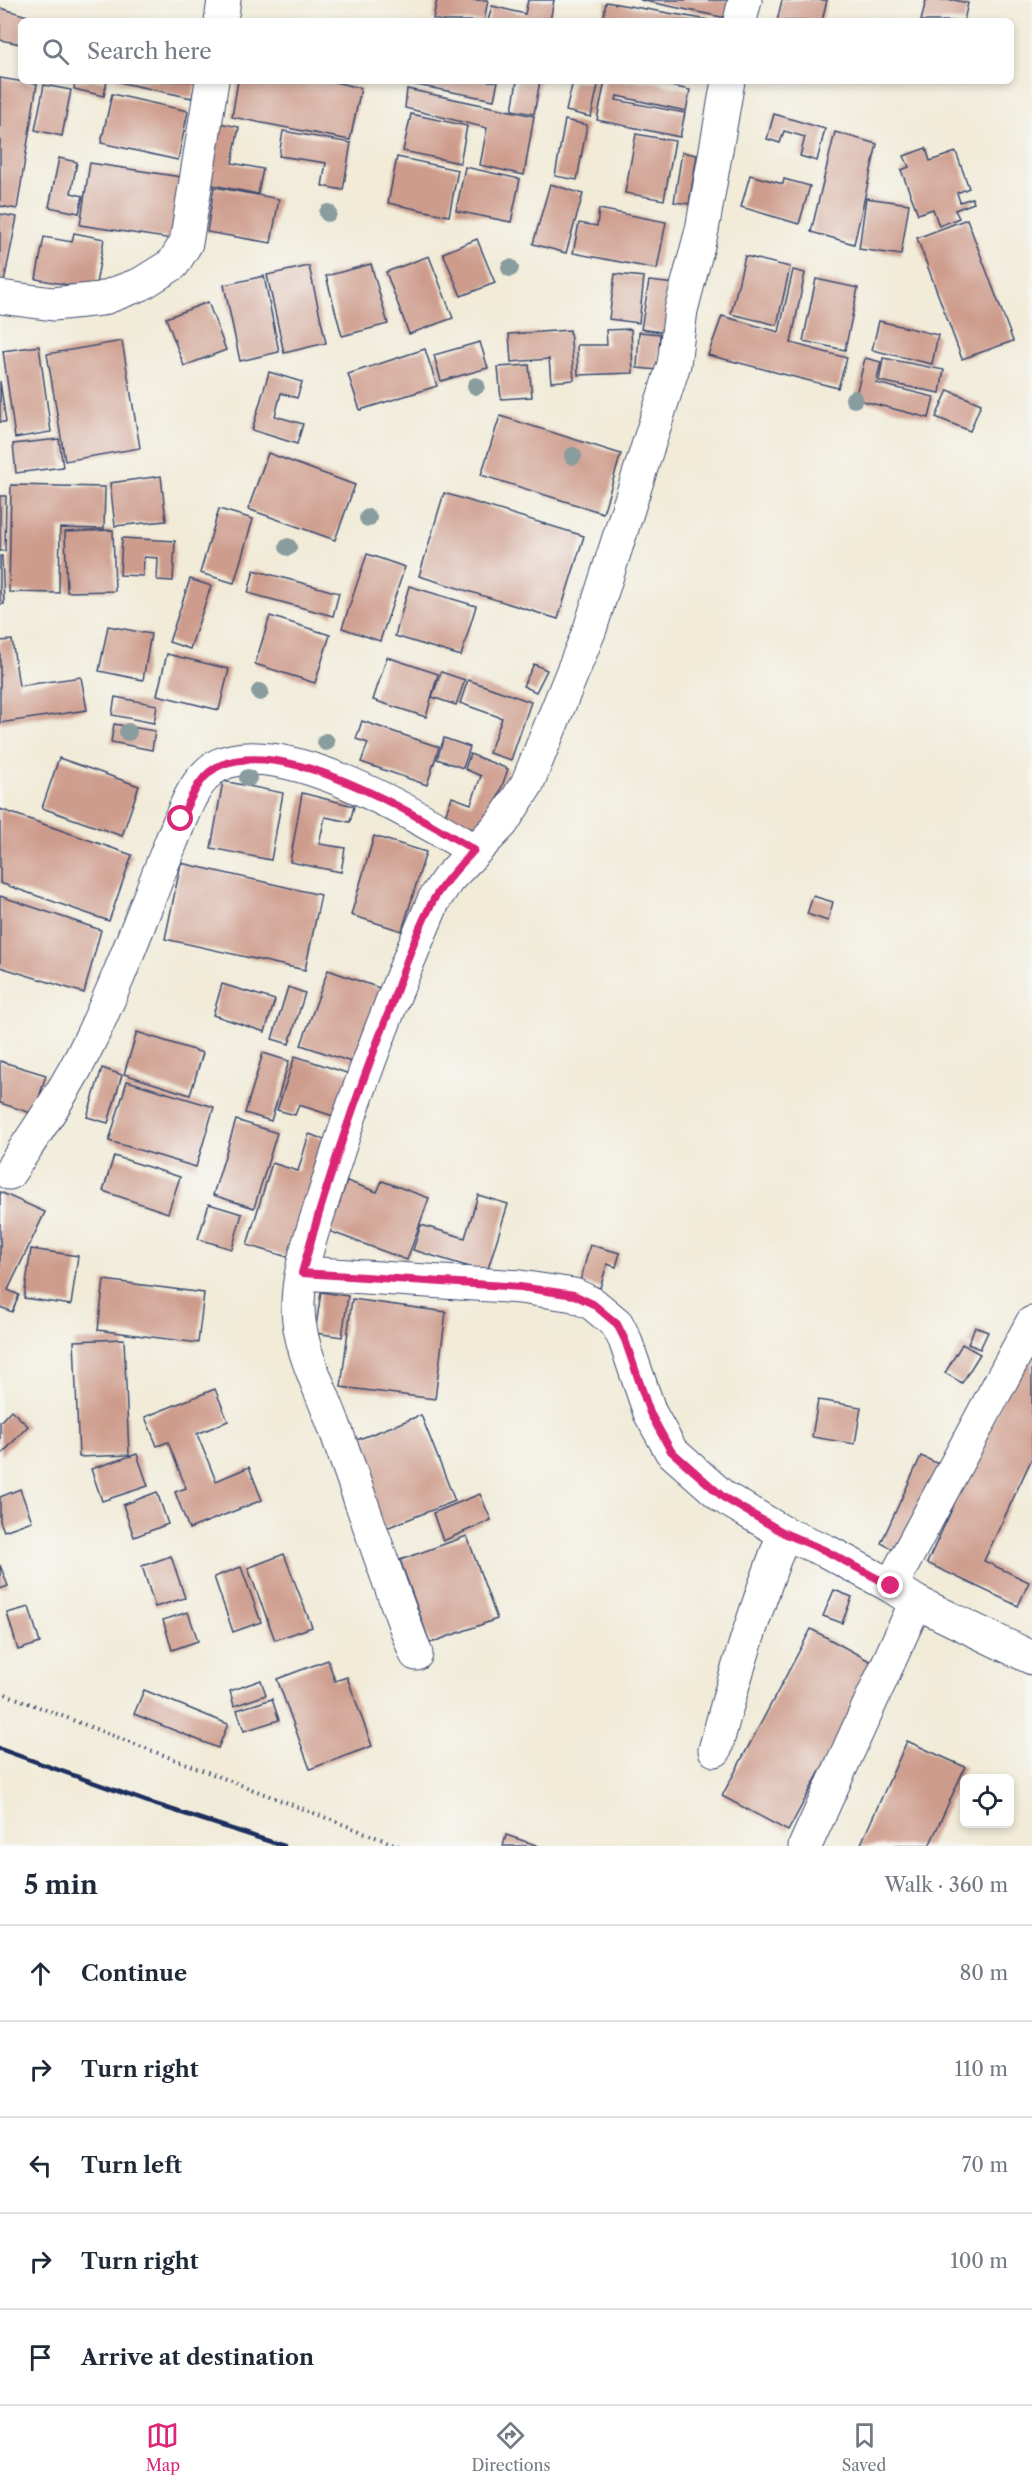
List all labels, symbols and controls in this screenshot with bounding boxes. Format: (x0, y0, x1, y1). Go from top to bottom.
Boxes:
search box (18, 18, 1014, 84)
icon: search (39, 35, 72, 68)
text: Search here (87, 38, 212, 65)
route start (167, 805, 193, 831)
route end (877, 1572, 903, 1598)
map controls (960, 1774, 1014, 1828)
button: locate (960, 1774, 1014, 1828)
text: 5 min (24, 1869, 98, 1901)
text: Walk · 360 m (885, 1873, 1008, 1897)
icon: ahead (24, 1957, 57, 1990)
text: Continue (81, 1960, 187, 1987)
text: 80 m (960, 1961, 1008, 1985)
icon: right (24, 2053, 57, 2086)
text: Turn right (81, 2056, 199, 2083)
text: 110 m (955, 2057, 1008, 2081)
icon: left (24, 2149, 57, 2182)
text: Turn left (81, 2152, 182, 2179)
text: 70 m (962, 2153, 1008, 2177)
icon: right (24, 2245, 57, 2278)
text: Turn right (81, 2248, 199, 2275)
text: 100 m (950, 2249, 1008, 2273)
icon: arrive (24, 2341, 57, 2374)
text: Arrive at destination (81, 2344, 314, 2371)
tab: Map (146, 2419, 180, 2475)
tab: Directions (471, 2419, 550, 2475)
tab: Saved (842, 2419, 886, 2475)

